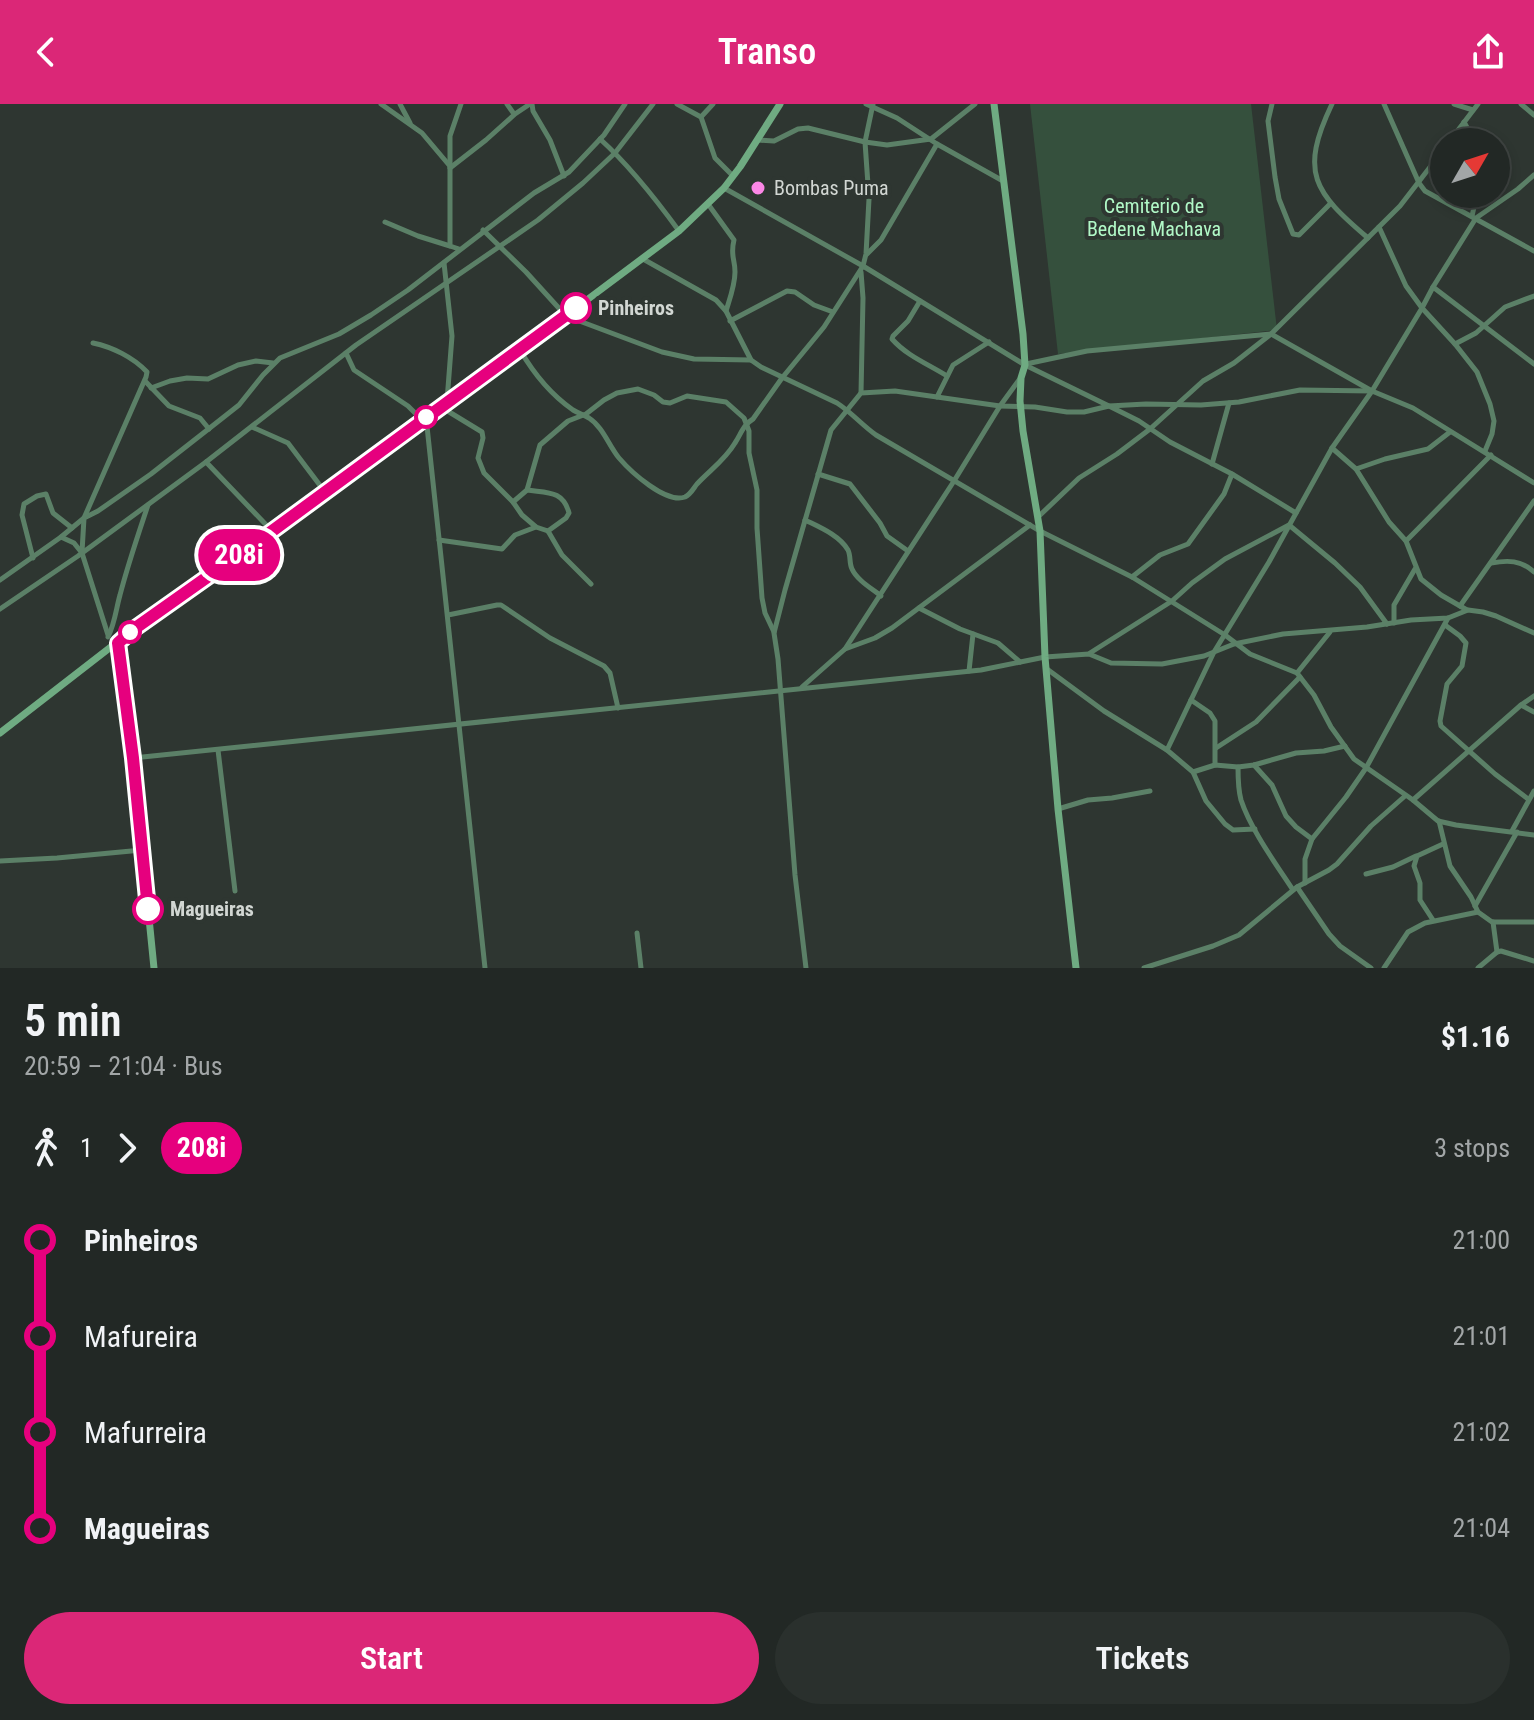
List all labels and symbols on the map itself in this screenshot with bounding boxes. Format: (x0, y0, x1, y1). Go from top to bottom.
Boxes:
north arrow (1430, 128, 1510, 208)
place label: Bombas Puma (774, 176, 889, 200)
marker: Bombas Puma (749, 179, 767, 197)
park label: Cemiterio de Bedene Machava (1087, 194, 1221, 241)
marker: Pinheiros (561, 293, 591, 323)
place label: Pinheiros (598, 296, 674, 320)
unlabelled marker (415, 406, 437, 428)
line badge: 208i (183, 529, 295, 581)
unlabelled marker (119, 621, 141, 643)
marker: Magueiras (133, 894, 163, 924)
place label: Magueiras (170, 897, 254, 921)

